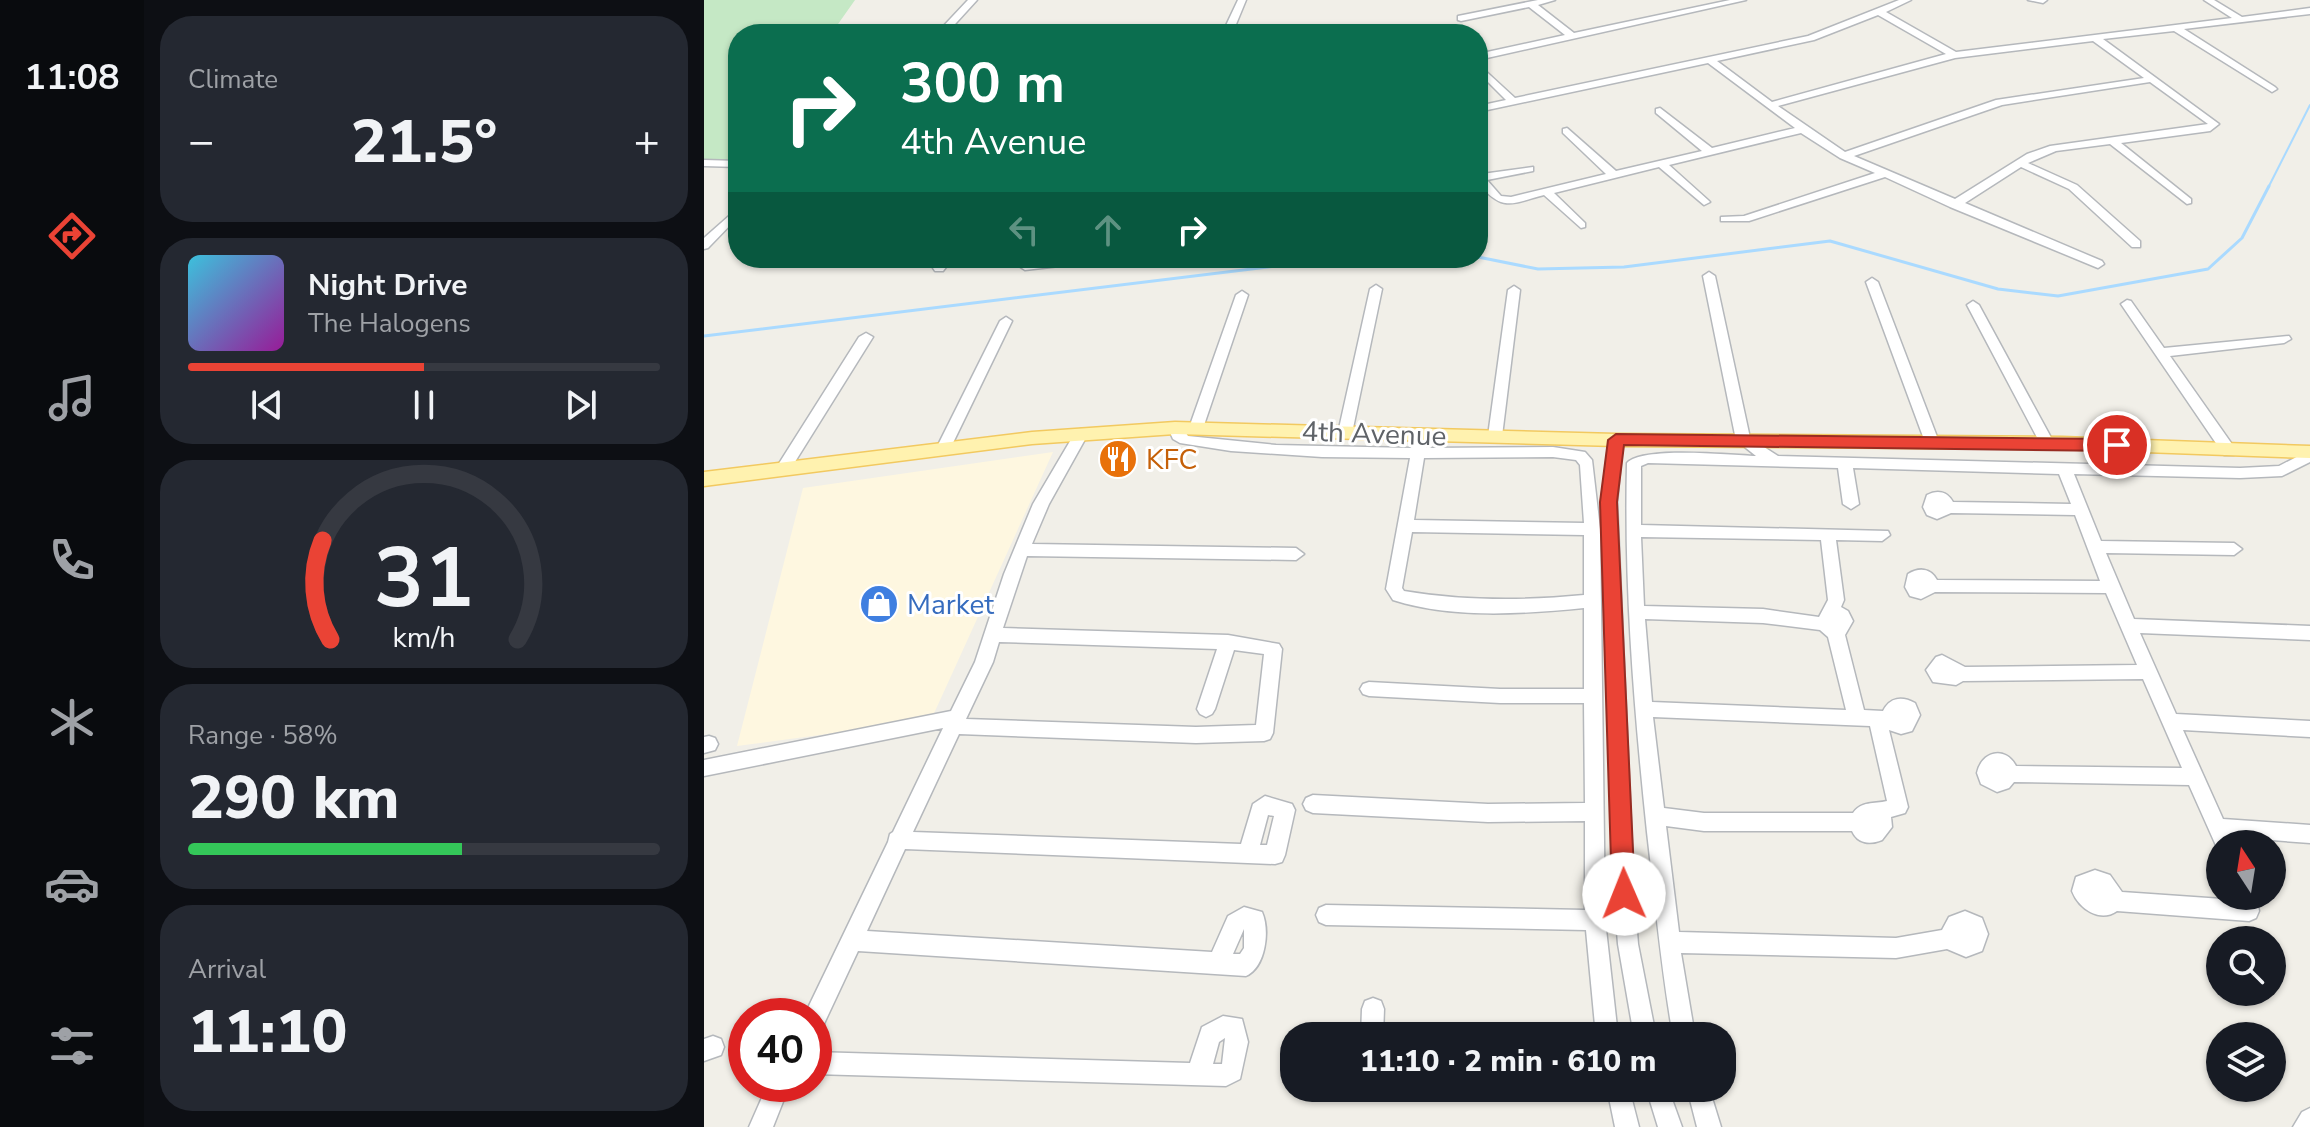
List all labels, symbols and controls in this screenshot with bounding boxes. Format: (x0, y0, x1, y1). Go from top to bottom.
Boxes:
text: 300 m (900, 45, 1065, 122)
text: 11:08 (24, 53, 120, 102)
icon: right (768, 56, 872, 160)
text: Climate (188, 62, 278, 97)
text: 21.5° (351, 101, 497, 183)
text: − (188, 112, 214, 172)
text: + (634, 112, 660, 172)
text: 4th Avenue (900, 118, 1086, 167)
icon: directions (44, 208, 100, 264)
icon: left (1002, 208, 1046, 252)
icon: ahead (1086, 208, 1130, 252)
icon: right (1170, 208, 1214, 252)
text: Night Drive (308, 265, 467, 306)
text: The Halogens (308, 306, 471, 341)
icon: music (44, 370, 100, 426)
icon: previous (245, 383, 289, 427)
icon: pause (402, 383, 446, 427)
icon: next (559, 383, 603, 427)
pin (2083, 411, 2151, 479)
street label: 4th Avenue (1301, 412, 1447, 456)
icon: arrive (2095, 423, 2139, 467)
restaurant icon: KFC (1097, 438, 1139, 480)
place label: KFC (1146, 441, 1197, 479)
text: 31 (374, 521, 474, 634)
icon: phone (44, 532, 100, 588)
shop icon: Market (858, 583, 900, 625)
place label: Market (907, 586, 994, 624)
text: km/h (393, 618, 455, 657)
icon: climate (44, 694, 100, 750)
text: Range · 58% (188, 718, 338, 753)
text: 290 km (188, 757, 400, 839)
north arrow (2206, 830, 2286, 910)
map controls (2206, 830, 2286, 1102)
position arrow (1582, 852, 1666, 936)
icon: car (44, 856, 100, 912)
button: search (2206, 926, 2286, 1006)
text: Arrival (188, 952, 266, 987)
text: 11:10 (188, 991, 348, 1073)
speed limit sign: 40 (728, 998, 832, 1102)
icon: filters (44, 1018, 100, 1074)
button: layers (2206, 1022, 2286, 1102)
text: 11:10 · 2 min · 610 m (1360, 1041, 1656, 1082)

